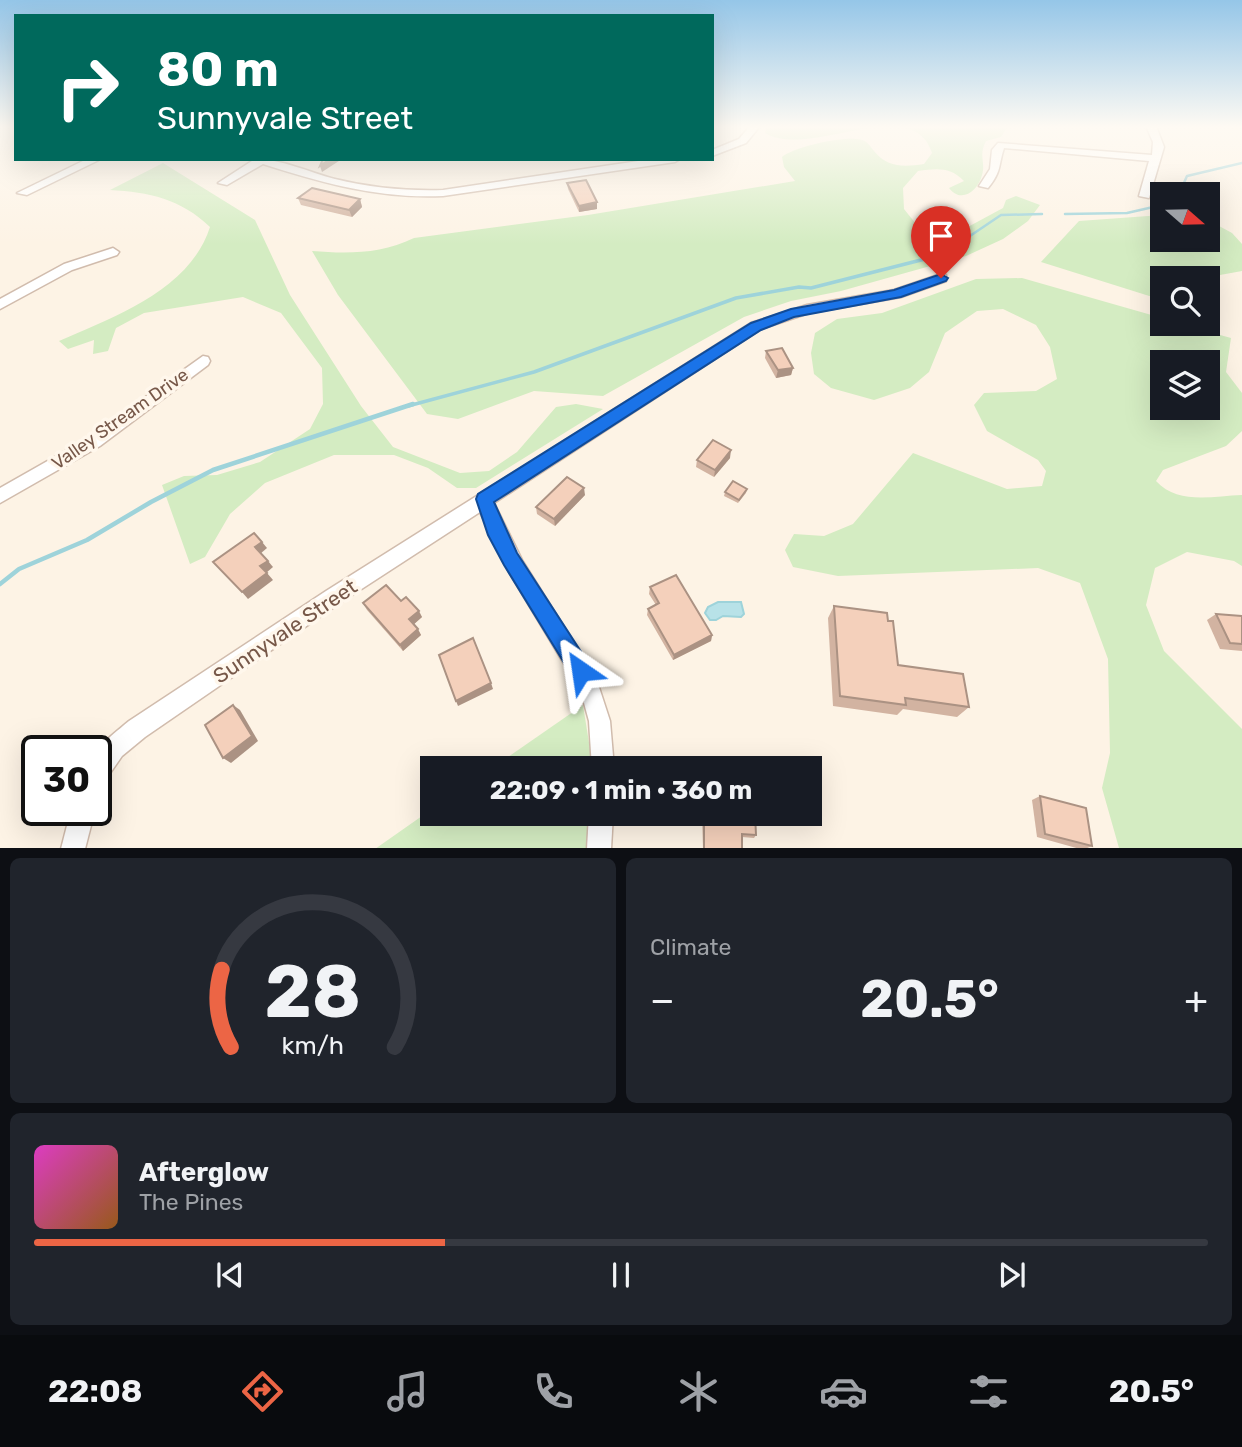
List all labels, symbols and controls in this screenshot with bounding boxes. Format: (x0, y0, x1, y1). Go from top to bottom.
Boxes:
text: 80 m (157, 40, 279, 98)
icon: right (42, 42, 133, 133)
text: Sunnyvale Street (157, 99, 413, 137)
north arrow (1150, 182, 1220, 252)
map controls (1150, 182, 1220, 420)
pin (911, 206, 971, 278)
icon: arrive (922, 217, 960, 255)
button: search (1150, 266, 1220, 336)
button: layers (1150, 350, 1220, 420)
street label: Valley Stream Drive (47, 364, 193, 474)
street label: Sunnyvale Street (208, 574, 362, 688)
position arrow (544, 634, 618, 708)
speed limit sign: 30 (21, 735, 112, 826)
text: 22:09 · 1 min · 360 m (490, 775, 752, 806)
text: Climate (650, 933, 731, 961)
text: 28 (265, 949, 361, 1035)
text: 20.5° (860, 968, 999, 1030)
text: − (650, 977, 675, 1023)
text: + (1184, 977, 1208, 1023)
text: km/h (282, 1030, 344, 1059)
text: Afterglow (139, 1157, 269, 1188)
text: The Pines (139, 1188, 243, 1216)
icon: previous (211, 1256, 249, 1294)
icon: pause (602, 1256, 640, 1294)
icon: next (993, 1256, 1031, 1294)
icon: directions (238, 1367, 287, 1416)
icon: music (383, 1367, 432, 1416)
icon: phone (529, 1367, 578, 1416)
icon: climate (674, 1367, 723, 1416)
icon: car (819, 1367, 868, 1416)
icon: filters (964, 1367, 1013, 1416)
text: 22:08 (48, 1372, 142, 1410)
text: 20.5° (1109, 1372, 1194, 1410)

